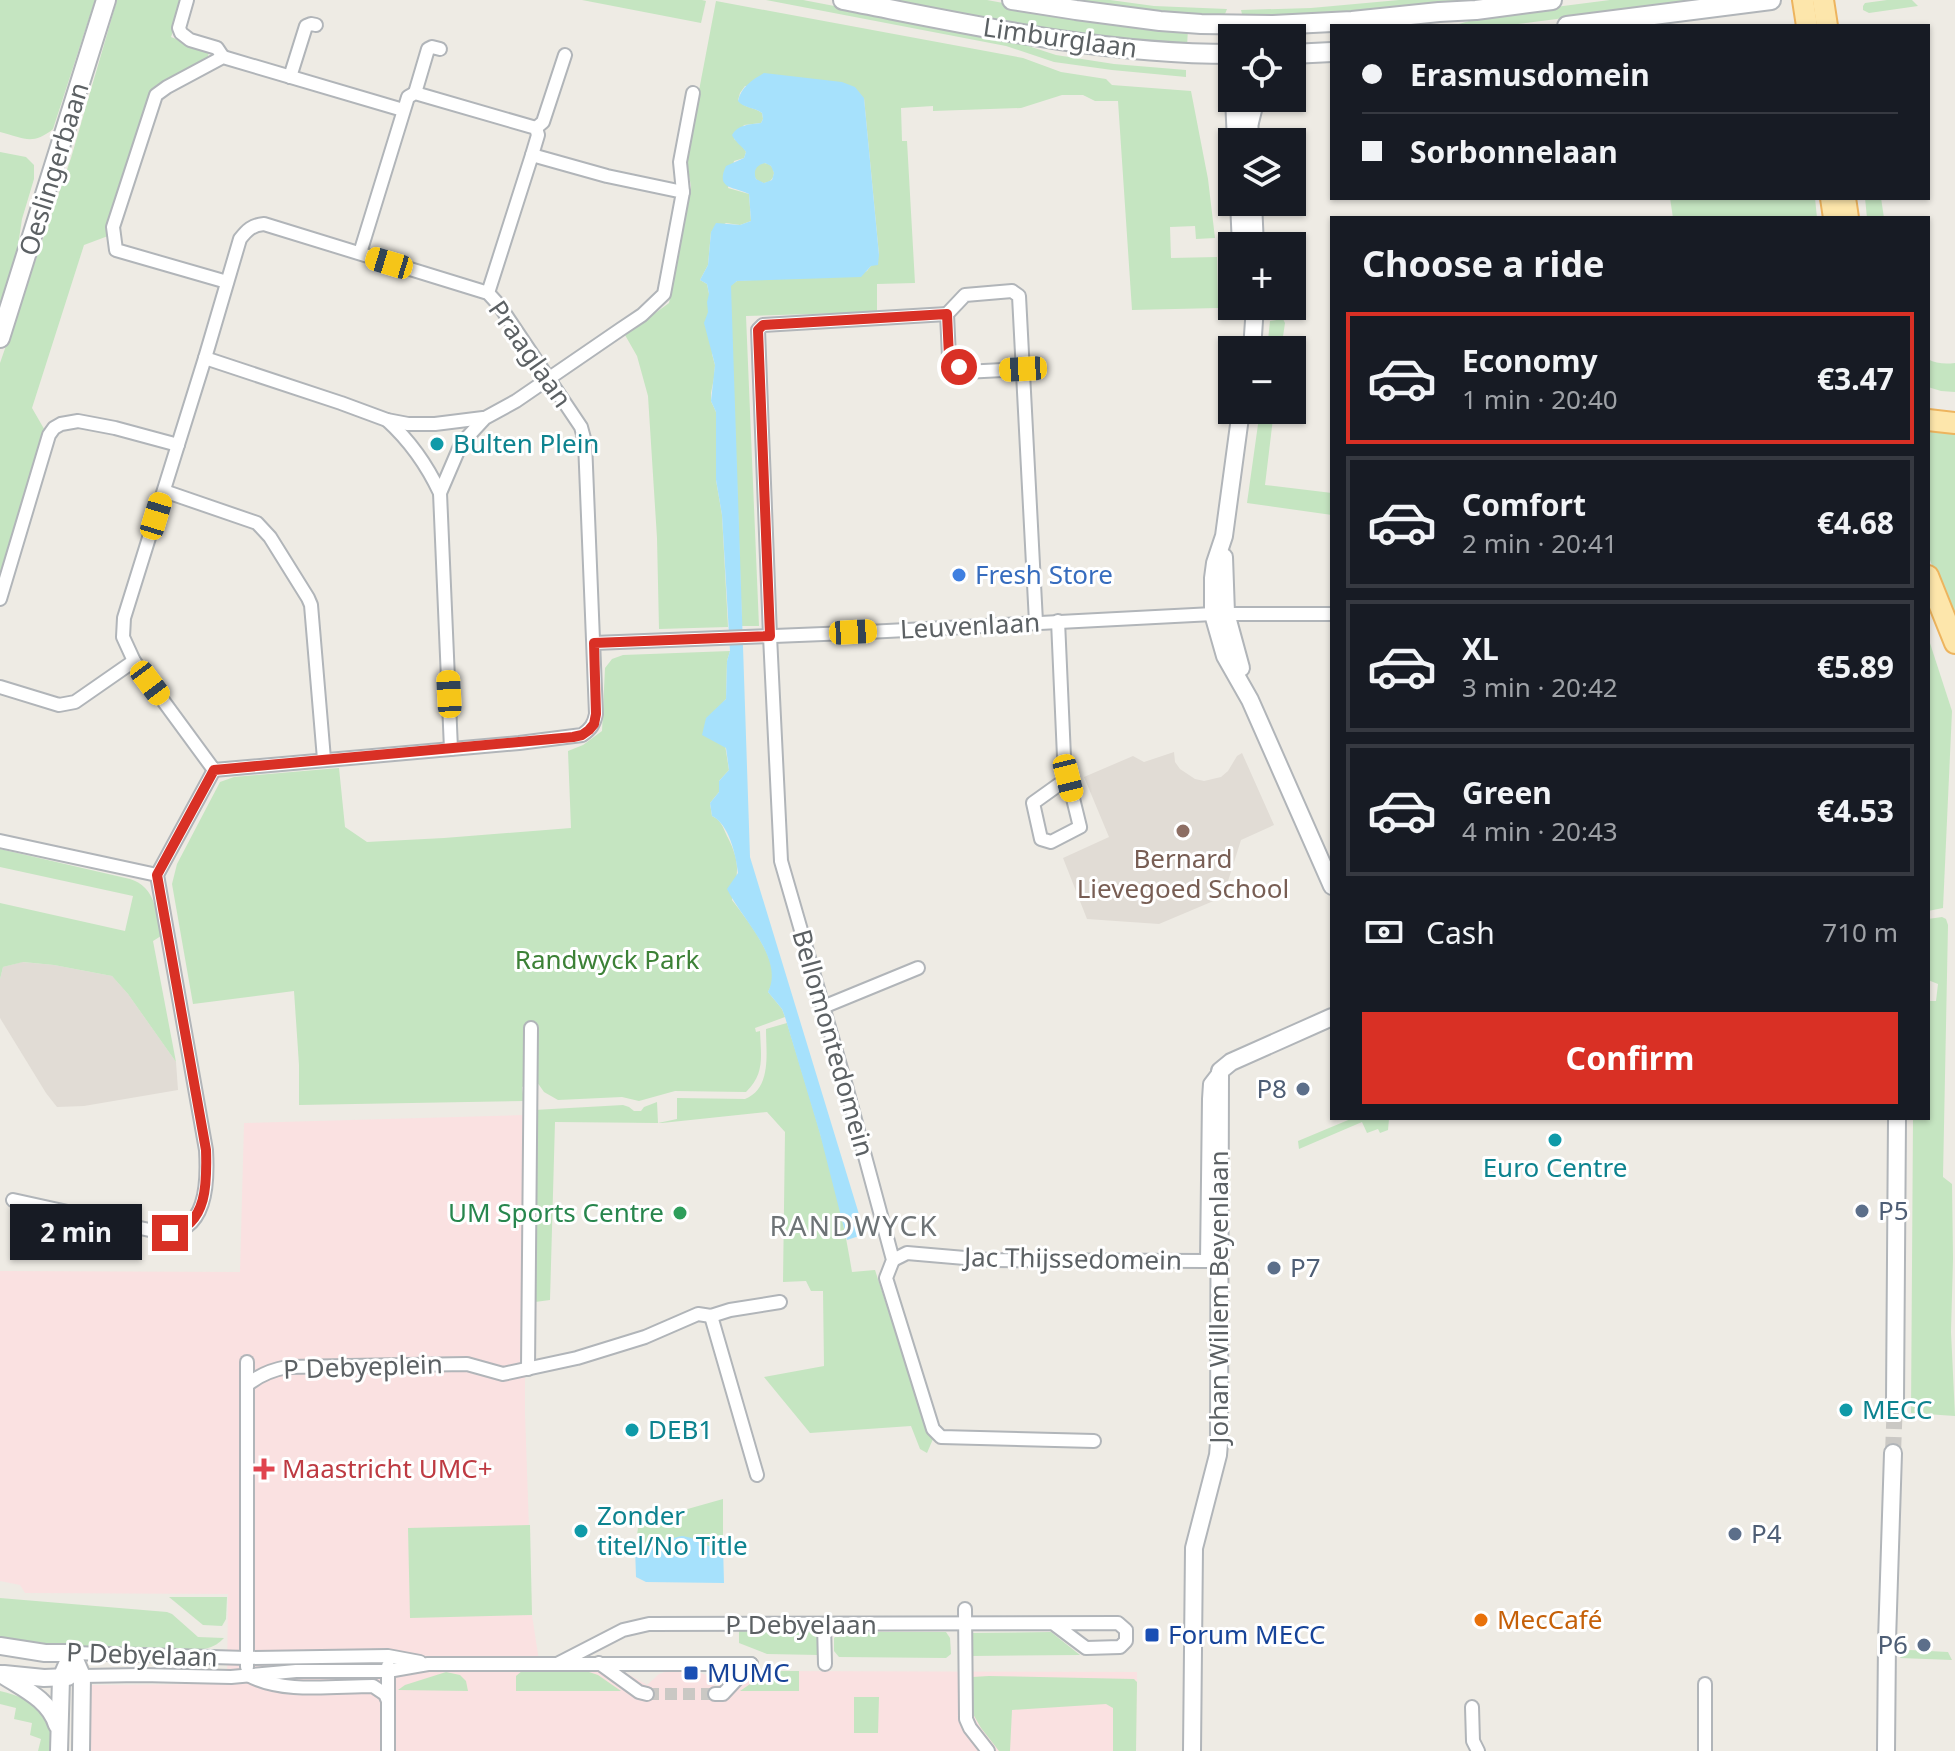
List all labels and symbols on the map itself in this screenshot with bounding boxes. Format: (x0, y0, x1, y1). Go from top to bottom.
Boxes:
street label: Limburglaan (981, 8, 1139, 66)
street label: Oeslingerbaan (10, 78, 97, 260)
car (363, 245, 415, 281)
street label: Praaglaan (481, 293, 581, 414)
route start (941, 349, 977, 385)
car (998, 356, 1048, 382)
place label: Bulten Plein (453, 425, 599, 461)
marker: Bulten Plein (428, 435, 446, 453)
car (138, 490, 174, 542)
place label: Fresh Store (975, 556, 1113, 592)
marker: Fresh Store (950, 566, 968, 584)
street label: Leuvenlaan (899, 603, 1041, 647)
car (828, 619, 878, 645)
car (126, 657, 174, 709)
car (436, 669, 462, 719)
car (1051, 752, 1085, 804)
marker: Bernard Lievegoed School (1174, 822, 1192, 840)
place label: Bernard Lievegoed School (1077, 840, 1289, 906)
street label: Bellomontedomein (784, 925, 884, 1160)
park label: Randwyck Park (515, 941, 699, 977)
place label: P8 (1256, 1070, 1287, 1106)
marker: P8 (1294, 1080, 1312, 1098)
marker: Euro Centre (1546, 1131, 1564, 1149)
place label: Euro Centre (1483, 1149, 1627, 1185)
street label: Johan Willem Beyenlaan (1200, 1150, 1236, 1447)
place label: P5 (1878, 1192, 1909, 1228)
place label: UM Sports Centre (448, 1194, 664, 1230)
marker: P5 (1853, 1202, 1871, 1220)
marker: UM Sports Centre (671, 1204, 689, 1222)
callout: 2 min (10, 1205, 142, 1261)
district label: RANDWYCK (769, 1206, 939, 1244)
route end (152, 1215, 188, 1251)
street label: Jac Thijssedomein (961, 1238, 1182, 1278)
place label: P7 (1290, 1249, 1321, 1285)
marker: P7 (1265, 1259, 1283, 1277)
street label: P Debyeplein (283, 1345, 443, 1387)
place label: MECC (1862, 1391, 1932, 1427)
marker: MECC (1837, 1401, 1855, 1419)
place label: DEB1 (648, 1411, 713, 1447)
marker: DEB1 (623, 1421, 641, 1439)
place label: Maastricht UMC+ (282, 1450, 493, 1486)
marker: Maastricht UMC+ (253, 1458, 275, 1480)
place label: Zonder titel/No Title (597, 1497, 748, 1563)
place label: P4 (1751, 1515, 1782, 1551)
marker: Zonder titel/No Title (572, 1522, 590, 1540)
marker: P4 (1726, 1525, 1744, 1543)
place label: MecCafé (1497, 1601, 1602, 1637)
street label: P Debyelaan (725, 1606, 877, 1642)
marker: MecCafé (1472, 1611, 1490, 1629)
place label: Forum MECC (1168, 1616, 1325, 1652)
marker: Forum MECC (1143, 1626, 1161, 1644)
place label: P6 (1877, 1626, 1908, 1662)
street label: P Debyelaan (66, 1633, 218, 1675)
marker: P6 (1915, 1636, 1933, 1654)
place label: MUMC (707, 1654, 790, 1690)
marker: MUMC (682, 1664, 700, 1682)

